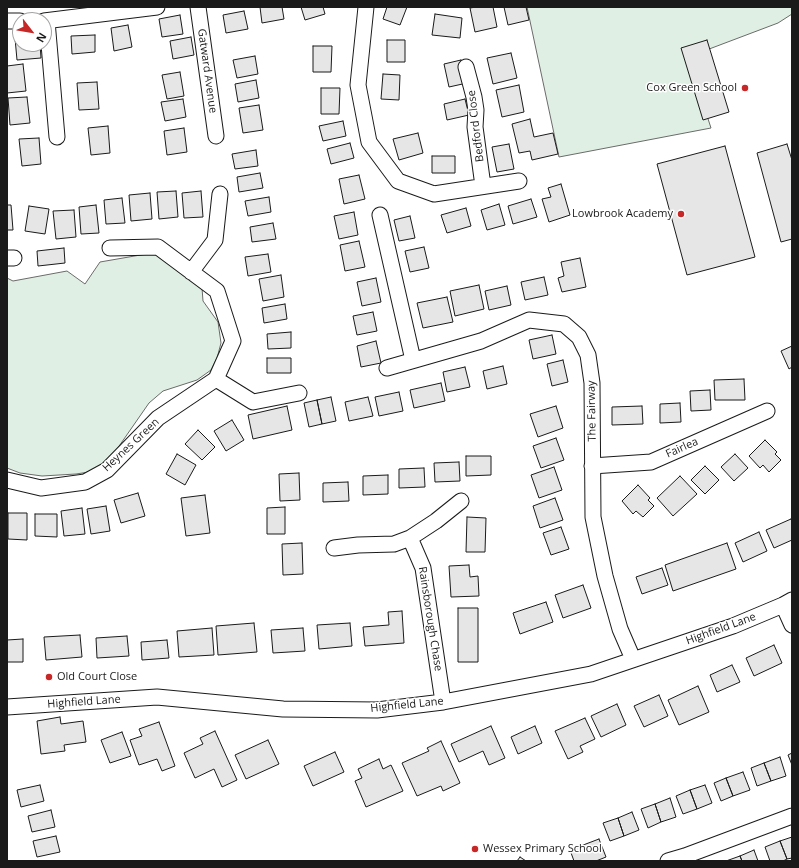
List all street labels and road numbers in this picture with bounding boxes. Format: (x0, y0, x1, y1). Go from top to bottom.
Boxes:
street label: Gatward Avenue (195, 28, 219, 114)
street label: Bedford Close (465, 89, 487, 163)
street label: The Fairway (585, 380, 599, 442)
street label: Heynes Green (100, 415, 162, 475)
street label: Fairlea (664, 435, 700, 461)
street label: Rainsborough Chase (415, 566, 445, 672)
street label: Highfield Lane (684, 610, 758, 648)
street label: Highfield Lane (47, 693, 121, 711)
street label: Highfield Lane (370, 695, 444, 715)

